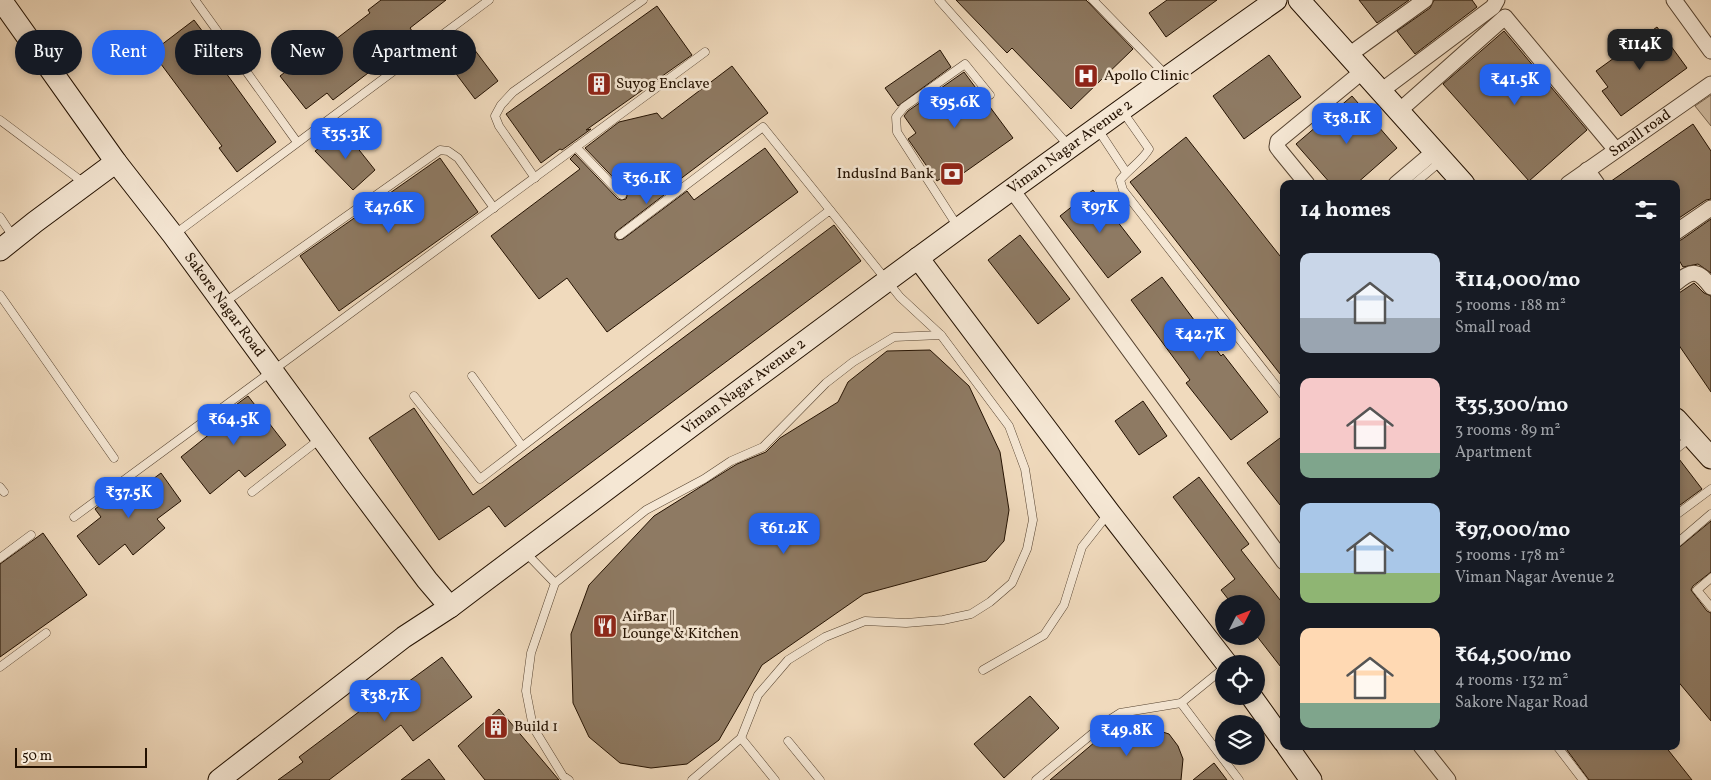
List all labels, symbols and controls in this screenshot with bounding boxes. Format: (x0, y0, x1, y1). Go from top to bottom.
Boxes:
pin: ₹114K (1605, 28, 1675, 71)
chip: Buy (15, 30, 82, 75)
chip: Rent (92, 30, 165, 75)
chip: Filters (175, 30, 261, 75)
chip: New (271, 30, 343, 75)
chip: Apartment (353, 30, 476, 75)
text: ₹114K (1618, 34, 1662, 56)
hospital icon: Apollo Clinic (1073, 63, 1099, 89)
pin: ₹41.5K (1474, 64, 1556, 106)
place label: Apollo Clinic (1104, 66, 1190, 87)
text: ₹41.5K (1491, 69, 1539, 91)
building icon: Suyog Enclave (586, 71, 612, 97)
place label: Suyog Enclave (616, 74, 710, 95)
pin: ₹95.6K (914, 86, 996, 129)
text: ₹95.6K (930, 92, 980, 114)
street label: Viman Nagar Avenue 2 (1003, 95, 1137, 200)
pin: ₹38.1K (1306, 102, 1388, 145)
street label: Small road (1605, 105, 1675, 163)
text: ₹38.1K (1323, 108, 1371, 130)
pin: ₹35.3K (305, 118, 387, 160)
text: ₹35.3K (322, 123, 370, 145)
bank icon: IndusInd Bank (939, 161, 965, 187)
pin: ₹36.1K (606, 162, 688, 205)
place label: IndusInd Bank (837, 164, 934, 185)
text: ₹36.1K (623, 168, 671, 190)
pin: ₹47.6K (348, 192, 430, 234)
pin: ₹97K (1070, 192, 1130, 234)
text: 14 homes (1300, 196, 1391, 225)
icon: filters (1632, 196, 1660, 224)
text: ₹47.6K (364, 197, 414, 219)
text: ₹97K (1082, 197, 1118, 219)
street label: Sakore Nagar Road (179, 248, 270, 362)
text: ₹114,000/mo (1455, 266, 1580, 295)
icon: home (1340, 273, 1400, 333)
text: 5 rooms · 188 m² (1455, 295, 1566, 317)
text: Small road (1455, 317, 1531, 339)
pin: ₹42.7K (1159, 318, 1241, 361)
text: ₹42.7K (1175, 324, 1225, 346)
street label: Viman Nagar Avenue 2 (678, 334, 810, 440)
text: ₹35,300/mo (1455, 391, 1568, 420)
icon: home (1340, 398, 1400, 458)
pin: ₹64.5K (193, 404, 275, 446)
text: ₹64.5K (209, 409, 259, 431)
text: 3 rooms · 89 m² (1455, 420, 1560, 442)
text: Apartment (1455, 442, 1532, 464)
pin: ₹37.5K (88, 476, 170, 519)
text: ₹37.5K (106, 482, 152, 504)
pin: ₹61.2K (743, 512, 825, 555)
text: ₹97,000/mo (1455, 516, 1570, 545)
text: ₹61.2K (760, 518, 808, 540)
icon: home (1340, 523, 1400, 583)
text: 5 rooms · 178 m² (1455, 545, 1565, 567)
text: Viman Nagar Avenue 2 (1455, 567, 1615, 589)
north arrow (1215, 595, 1265, 645)
map controls (1215, 595, 1265, 765)
place label: AirBar || Lounge & Kitchen (622, 607, 739, 645)
restaurant icon: AirBar || Lounge & Kitchen (592, 613, 618, 639)
text: ₹64,500/mo (1455, 641, 1571, 670)
icon: home (1340, 648, 1400, 708)
button: locate (1215, 655, 1265, 705)
text: 4 rooms · 132 m² (1455, 670, 1568, 692)
pin: ₹38.7K (344, 680, 426, 722)
text: ₹38.7K (361, 685, 409, 707)
text: Sakore Nagar Road (1455, 692, 1588, 714)
building icon: Build 1 (483, 714, 509, 740)
pin: ₹49.8K (1086, 714, 1168, 757)
button: layers (1215, 715, 1265, 765)
place label: Build 1 (514, 717, 558, 738)
text: ₹49.8K (1101, 720, 1153, 742)
scale bar (15, 745, 148, 768)
text: 50 m (22, 747, 52, 766)

